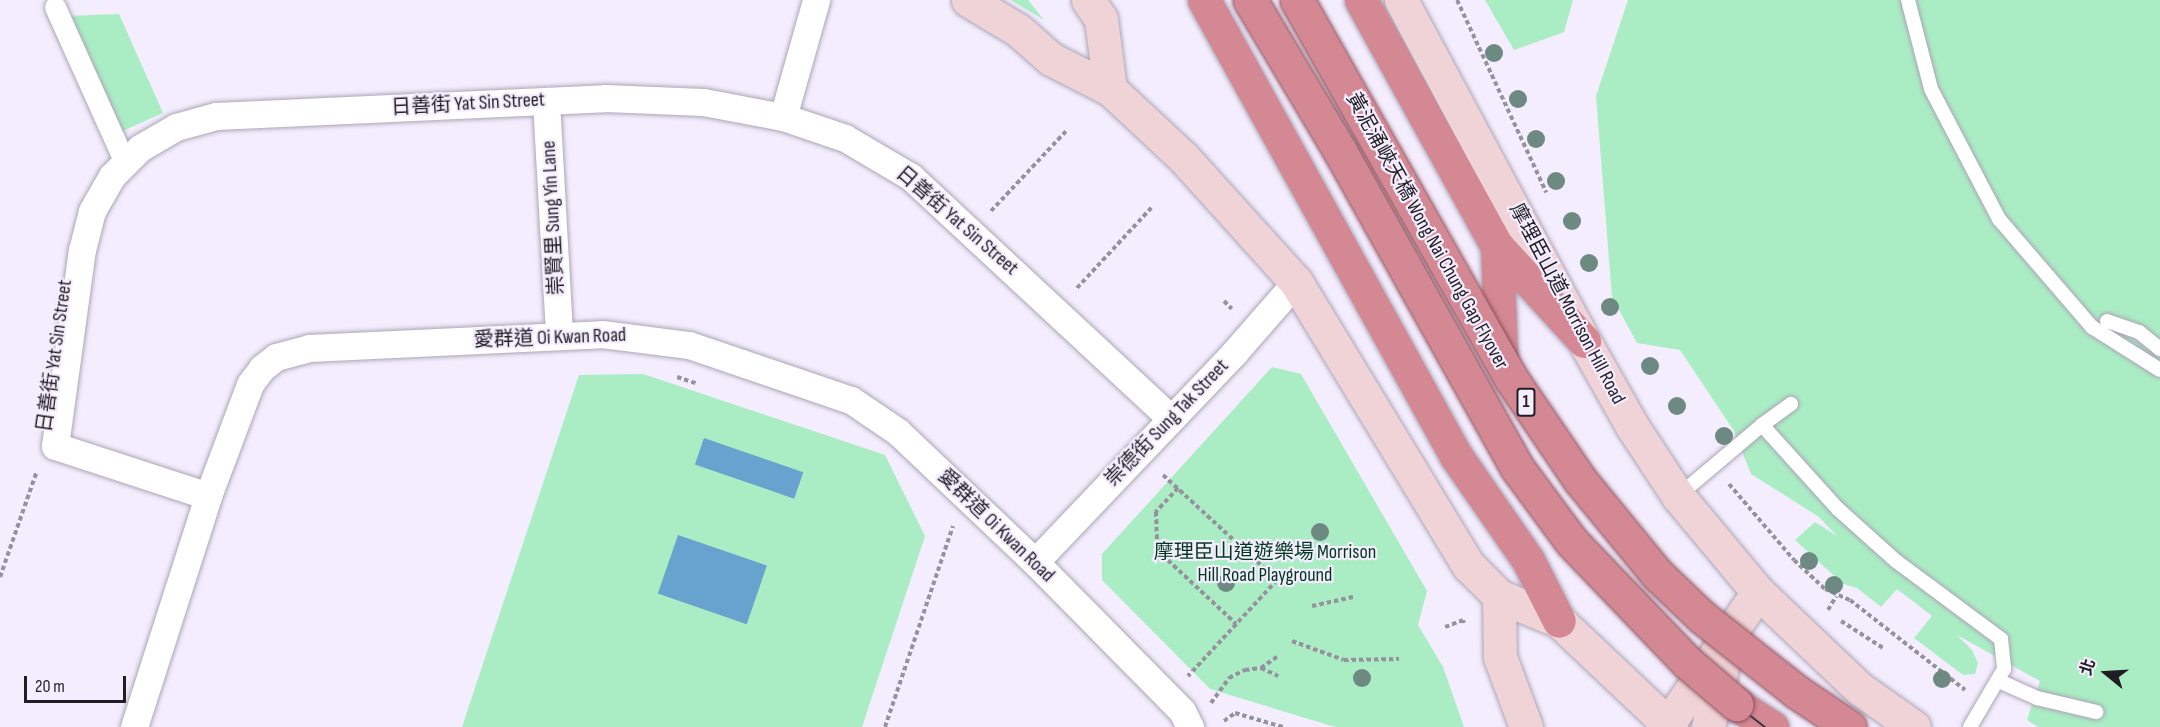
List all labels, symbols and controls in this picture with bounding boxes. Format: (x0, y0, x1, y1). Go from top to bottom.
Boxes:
street label: 日善街 Yat Sin Street (391, 88, 545, 120)
street label: 黃泥涌峽天橋 Wong Nai Chung Gap Flyover (1341, 89, 1513, 373)
street label: 崇賢里 Sung Yin Lane (537, 140, 569, 296)
street label: 日善街 Yat Sin Street (891, 161, 1023, 281)
street label: 摩理臣山道 Morrison Hill Road (1504, 200, 1630, 408)
street label: 日善街 Yat Sin Street (32, 278, 78, 434)
street label: 愛群道 Oi Kwan Road (473, 323, 627, 353)
street label: 崇德街 Sung Tak Street (1100, 354, 1234, 492)
road number: 1 (1516, 387, 1537, 417)
street label: 愛群道 Oi Kwan Road (933, 464, 1059, 588)
park label: 摩理臣山道遊樂場 Morrison Hill Road Playground (1154, 541, 1376, 588)
north arrow (2076, 643, 2136, 703)
text: 北 (2077, 657, 2100, 678)
scale bar (27, 664, 129, 702)
text: 20 m (35, 676, 65, 697)

